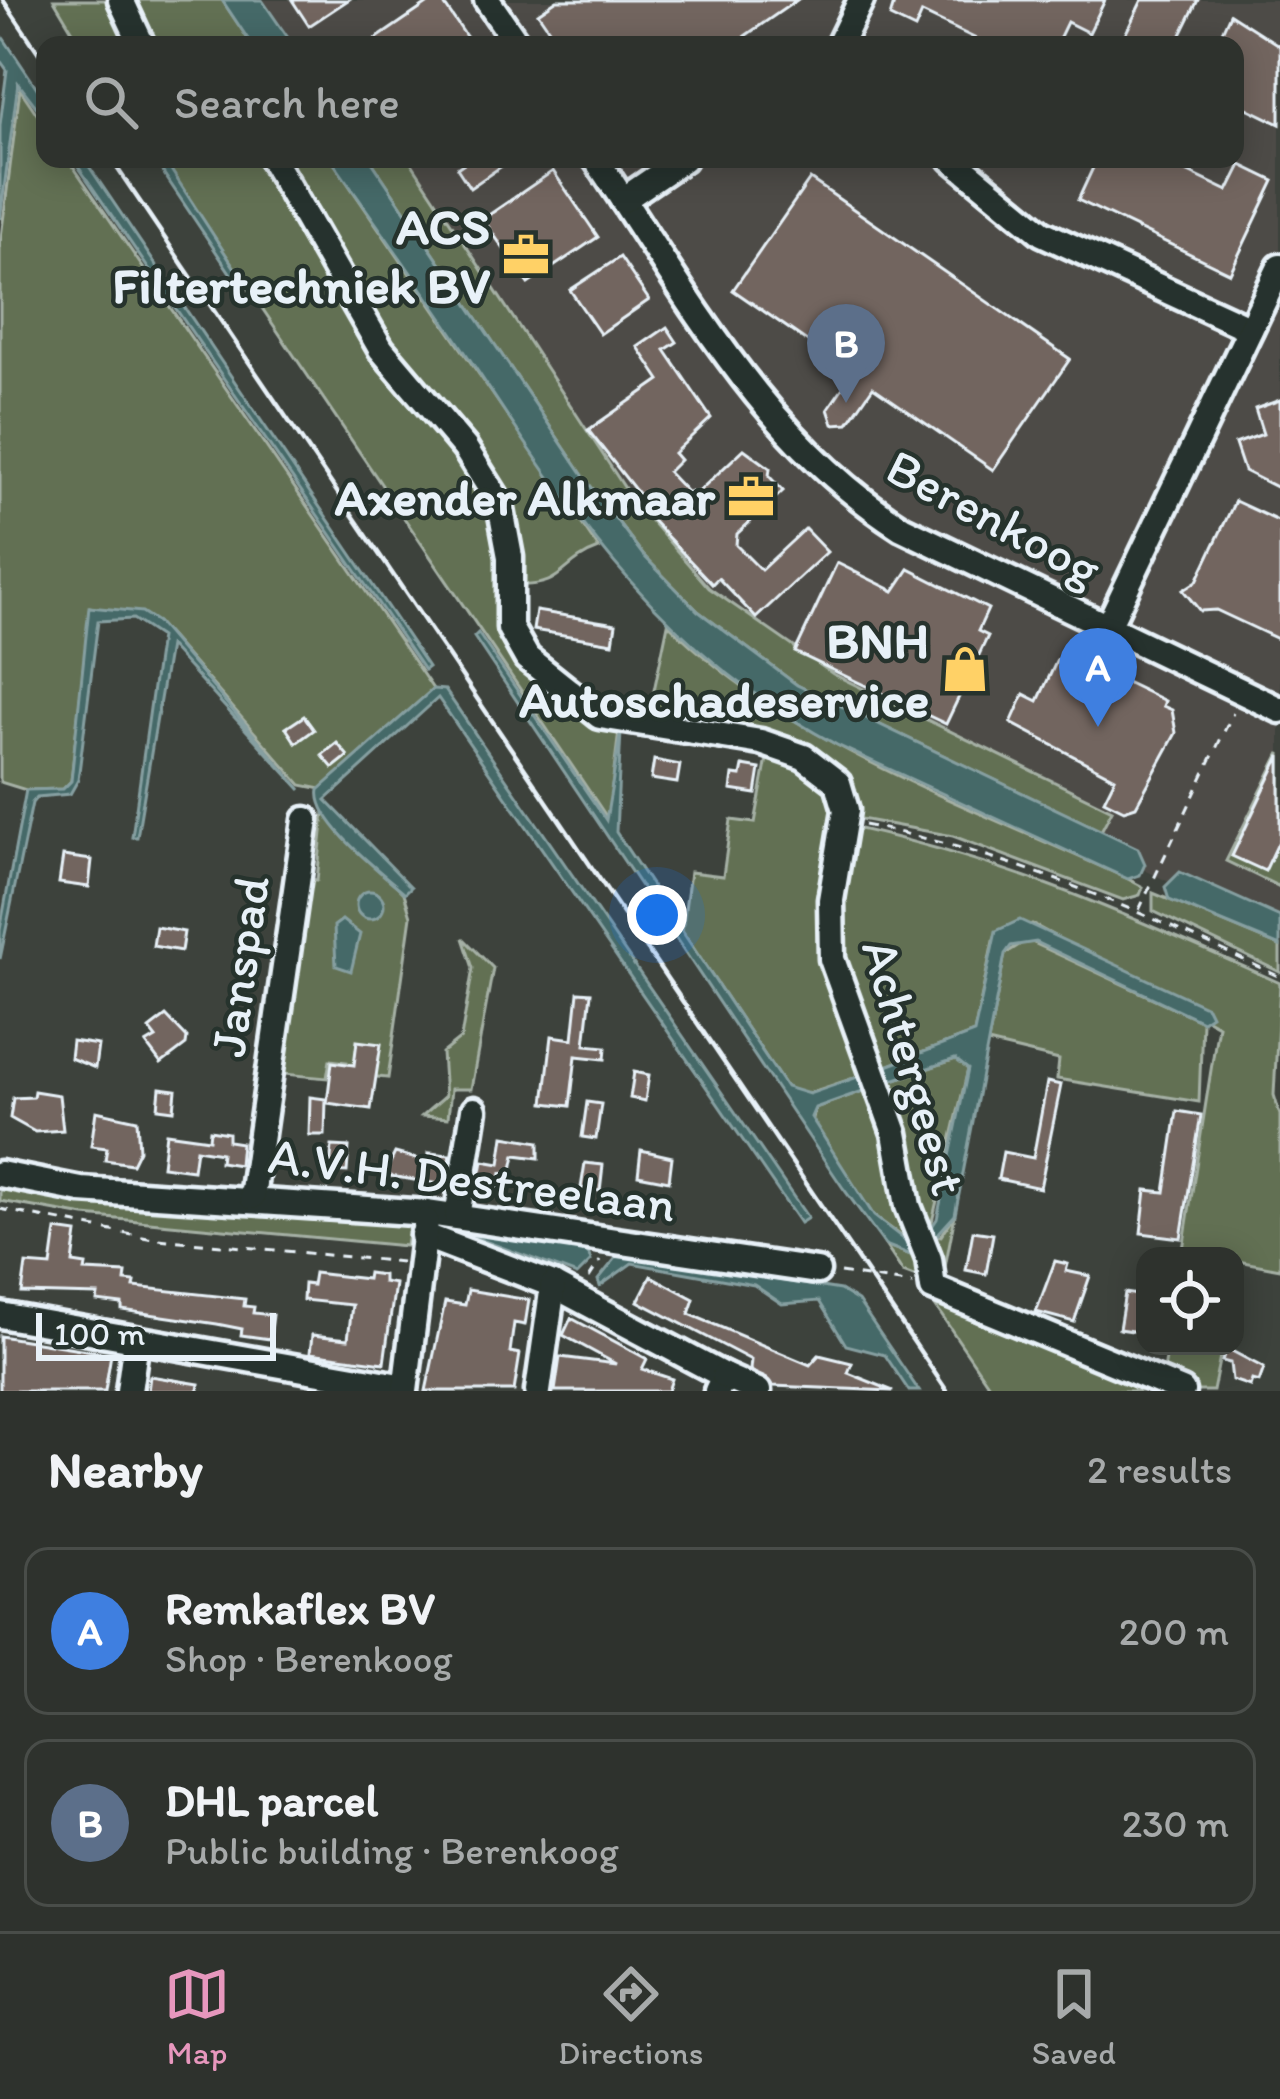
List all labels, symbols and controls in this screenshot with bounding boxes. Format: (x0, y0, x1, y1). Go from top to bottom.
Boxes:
search box (36, 36, 1244, 168)
icon: search (78, 69, 144, 135)
text: Search here (174, 75, 400, 129)
place label: ACS Filtertechniek BV (112, 196, 491, 316)
office icon: ACS Filtertechniek BV (501, 230, 551, 280)
pin: B (807, 304, 885, 403)
street label: Berenkoog (876, 436, 1111, 599)
place label: Axender Alkmaar (335, 467, 716, 528)
office icon: Axender Alkmaar (726, 472, 776, 522)
place label: BNH Autoschadeservice (519, 610, 929, 730)
pin: A (1059, 628, 1137, 727)
shop icon: BNH Autoschadeservice (940, 644, 990, 694)
street label: Janspad (197, 872, 282, 1060)
your location (627, 885, 687, 945)
street label: Achtergeest (849, 932, 980, 1202)
street label: A.V.H. Destreelaan (265, 1124, 679, 1235)
map controls (1136, 1247, 1244, 1355)
button: locate (1136, 1247, 1244, 1355)
scale bar (36, 1307, 276, 1360)
text: 100 m (54, 1314, 145, 1353)
text: Nearby (48, 1439, 203, 1500)
text: 2 results (1087, 1446, 1232, 1493)
text: Remkaflex BV (165, 1581, 435, 1635)
text: A (78, 1608, 102, 1655)
text: 200 m (1119, 1608, 1229, 1655)
text: Shop · Berenkoog (165, 1635, 453, 1682)
text: DHL parcel (165, 1773, 378, 1827)
text: B (77, 1800, 103, 1847)
text: 230 m (1122, 1800, 1229, 1847)
text: Public building · Berenkoog (165, 1827, 619, 1874)
tab: Map (164, 1961, 230, 2072)
tab: Directions (558, 1961, 703, 2072)
tab: Saved (1032, 1961, 1116, 2072)

